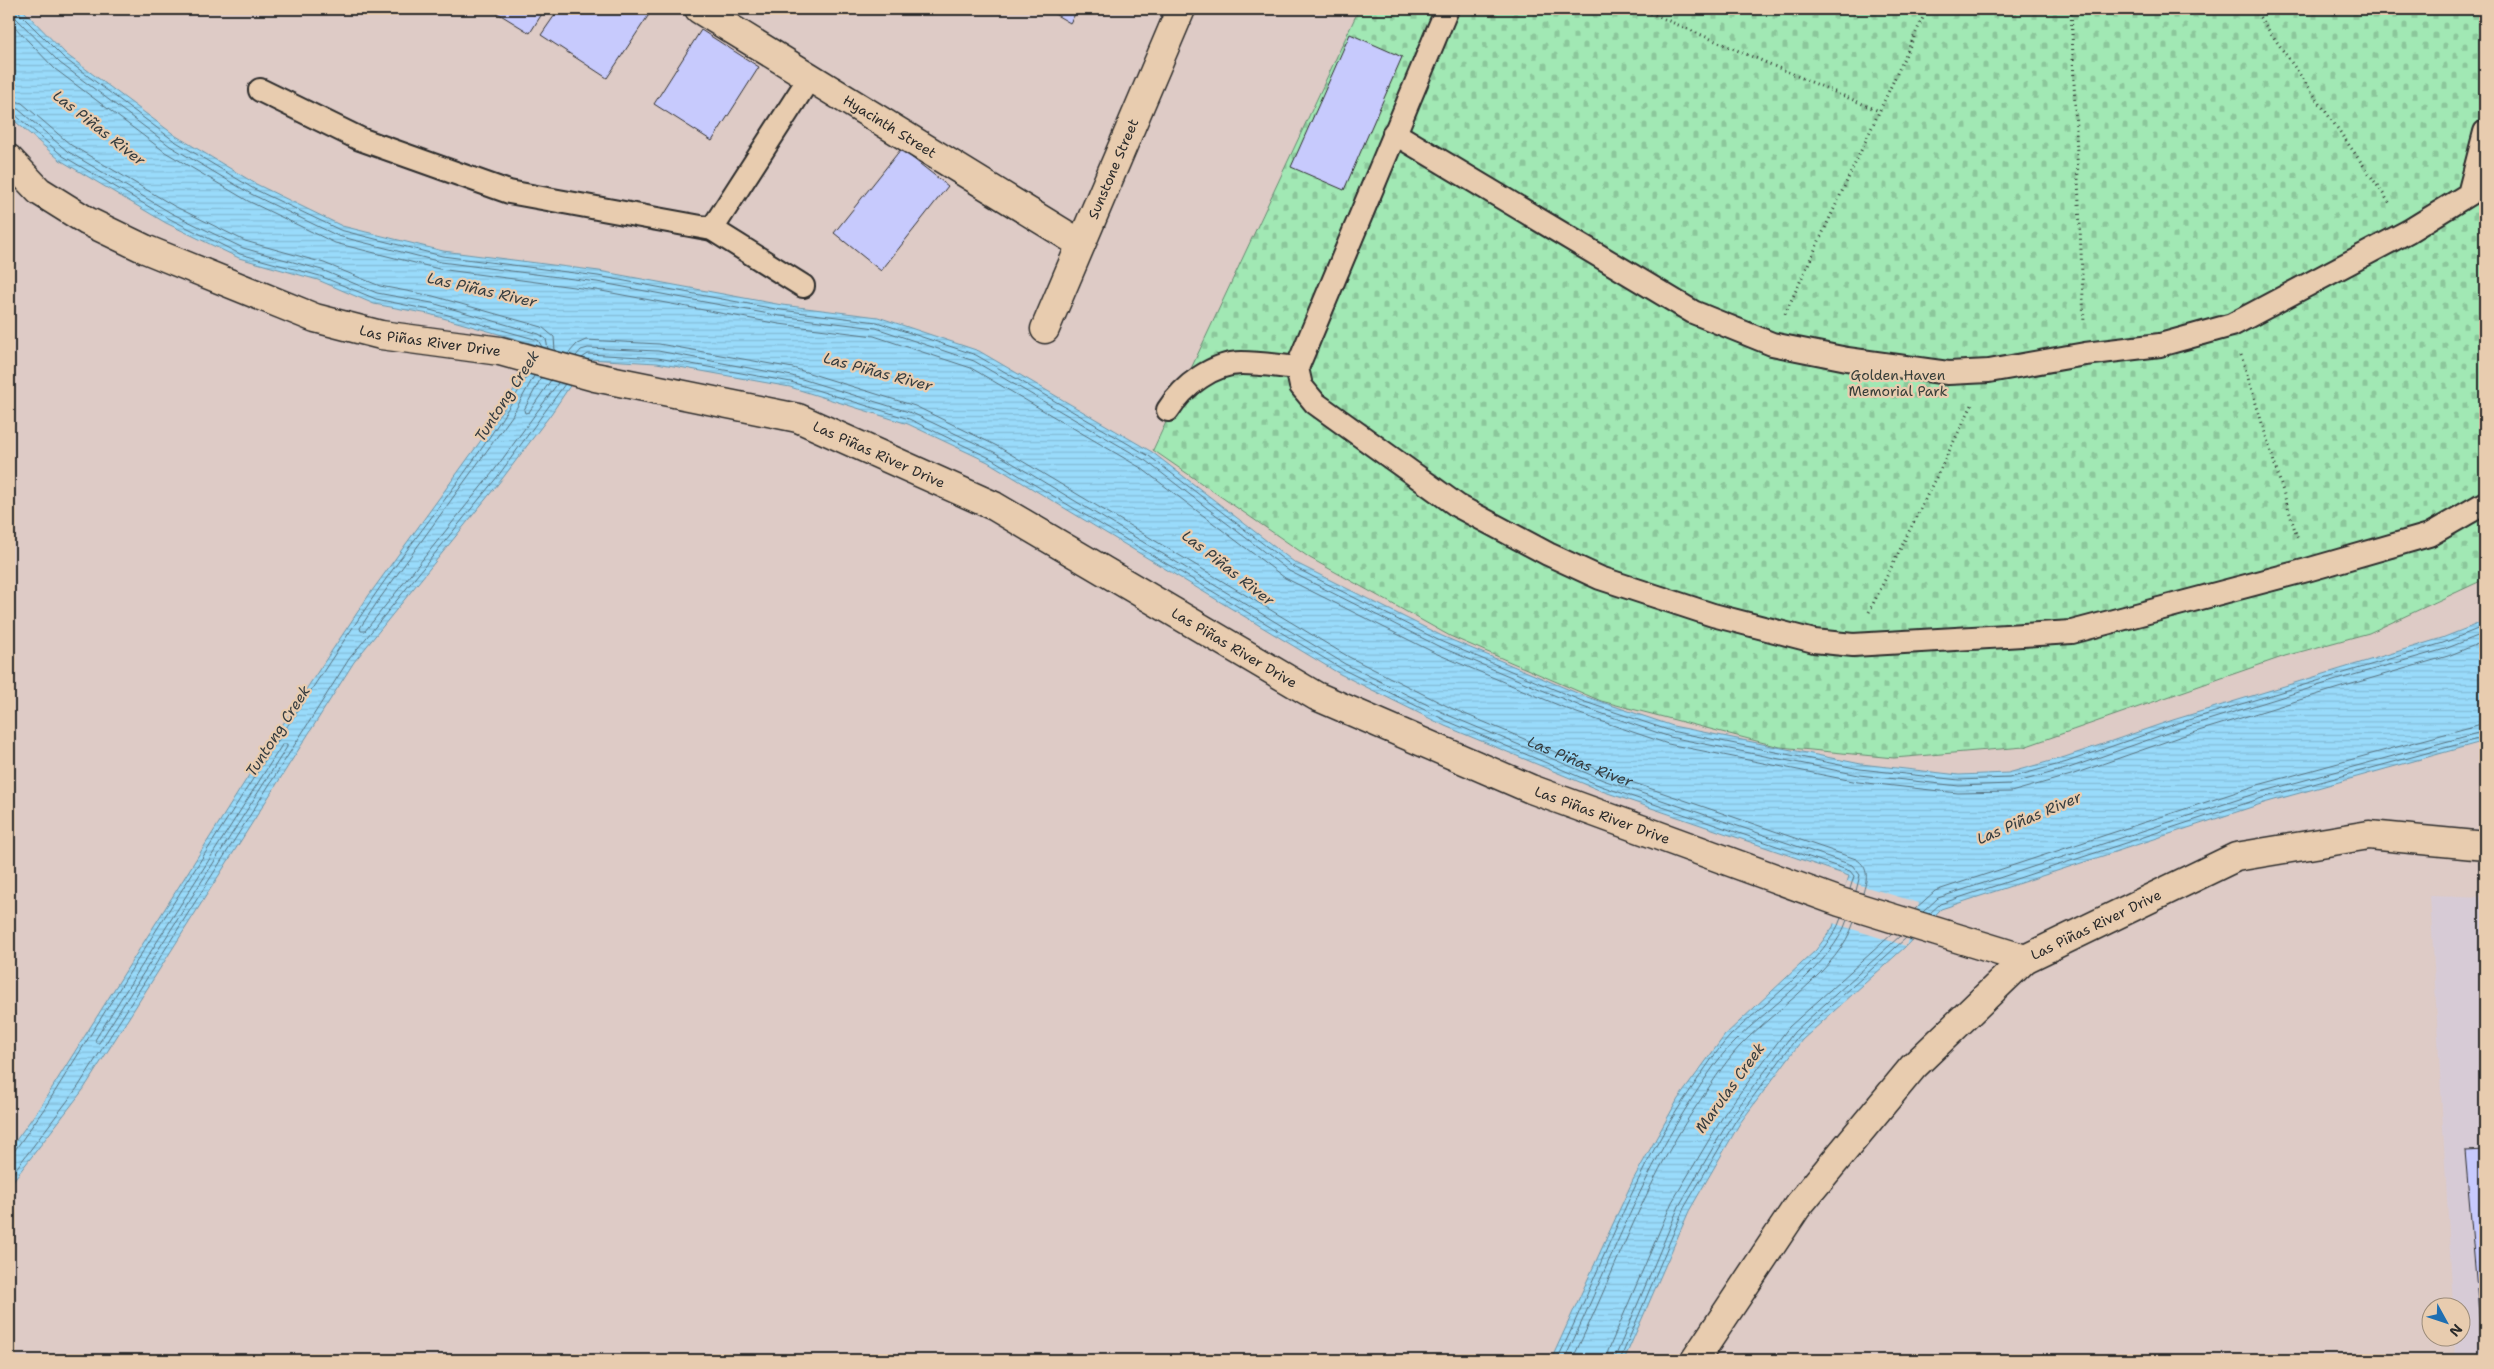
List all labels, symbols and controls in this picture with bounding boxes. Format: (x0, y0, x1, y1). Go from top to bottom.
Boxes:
water label: Las Piñas River (49, 86, 150, 171)
street label: Hyacinth Street (840, 91, 940, 162)
street label: Sunstone Street (1084, 116, 1142, 222)
water label: Las Piñas River (425, 268, 540, 313)
street label: Las Piñas River Drive (357, 321, 502, 360)
water label: Tuntong Creek (470, 346, 544, 445)
water label: Las Piñas River (821, 348, 936, 396)
park label: Golden Haven Memorial Park (1848, 366, 1948, 400)
street label: Las Piñas River Drive (810, 417, 948, 492)
water label: Las Piñas River (1178, 526, 1279, 611)
street label: Las Piñas River Drive (1168, 604, 1300, 692)
water label: Tuntong Creek (241, 681, 315, 780)
water label: Las Piñas River (1524, 731, 1636, 792)
street label: Las Piñas River Drive (1532, 782, 1673, 848)
water label: Las Piñas River (1974, 787, 2085, 849)
street label: Las Piñas River Drive (2028, 885, 2164, 964)
water label: Marulas Creek (1691, 1039, 1770, 1137)
north arrow (2422, 1296, 2472, 1346)
text: N (2445, 1320, 2466, 1340)

